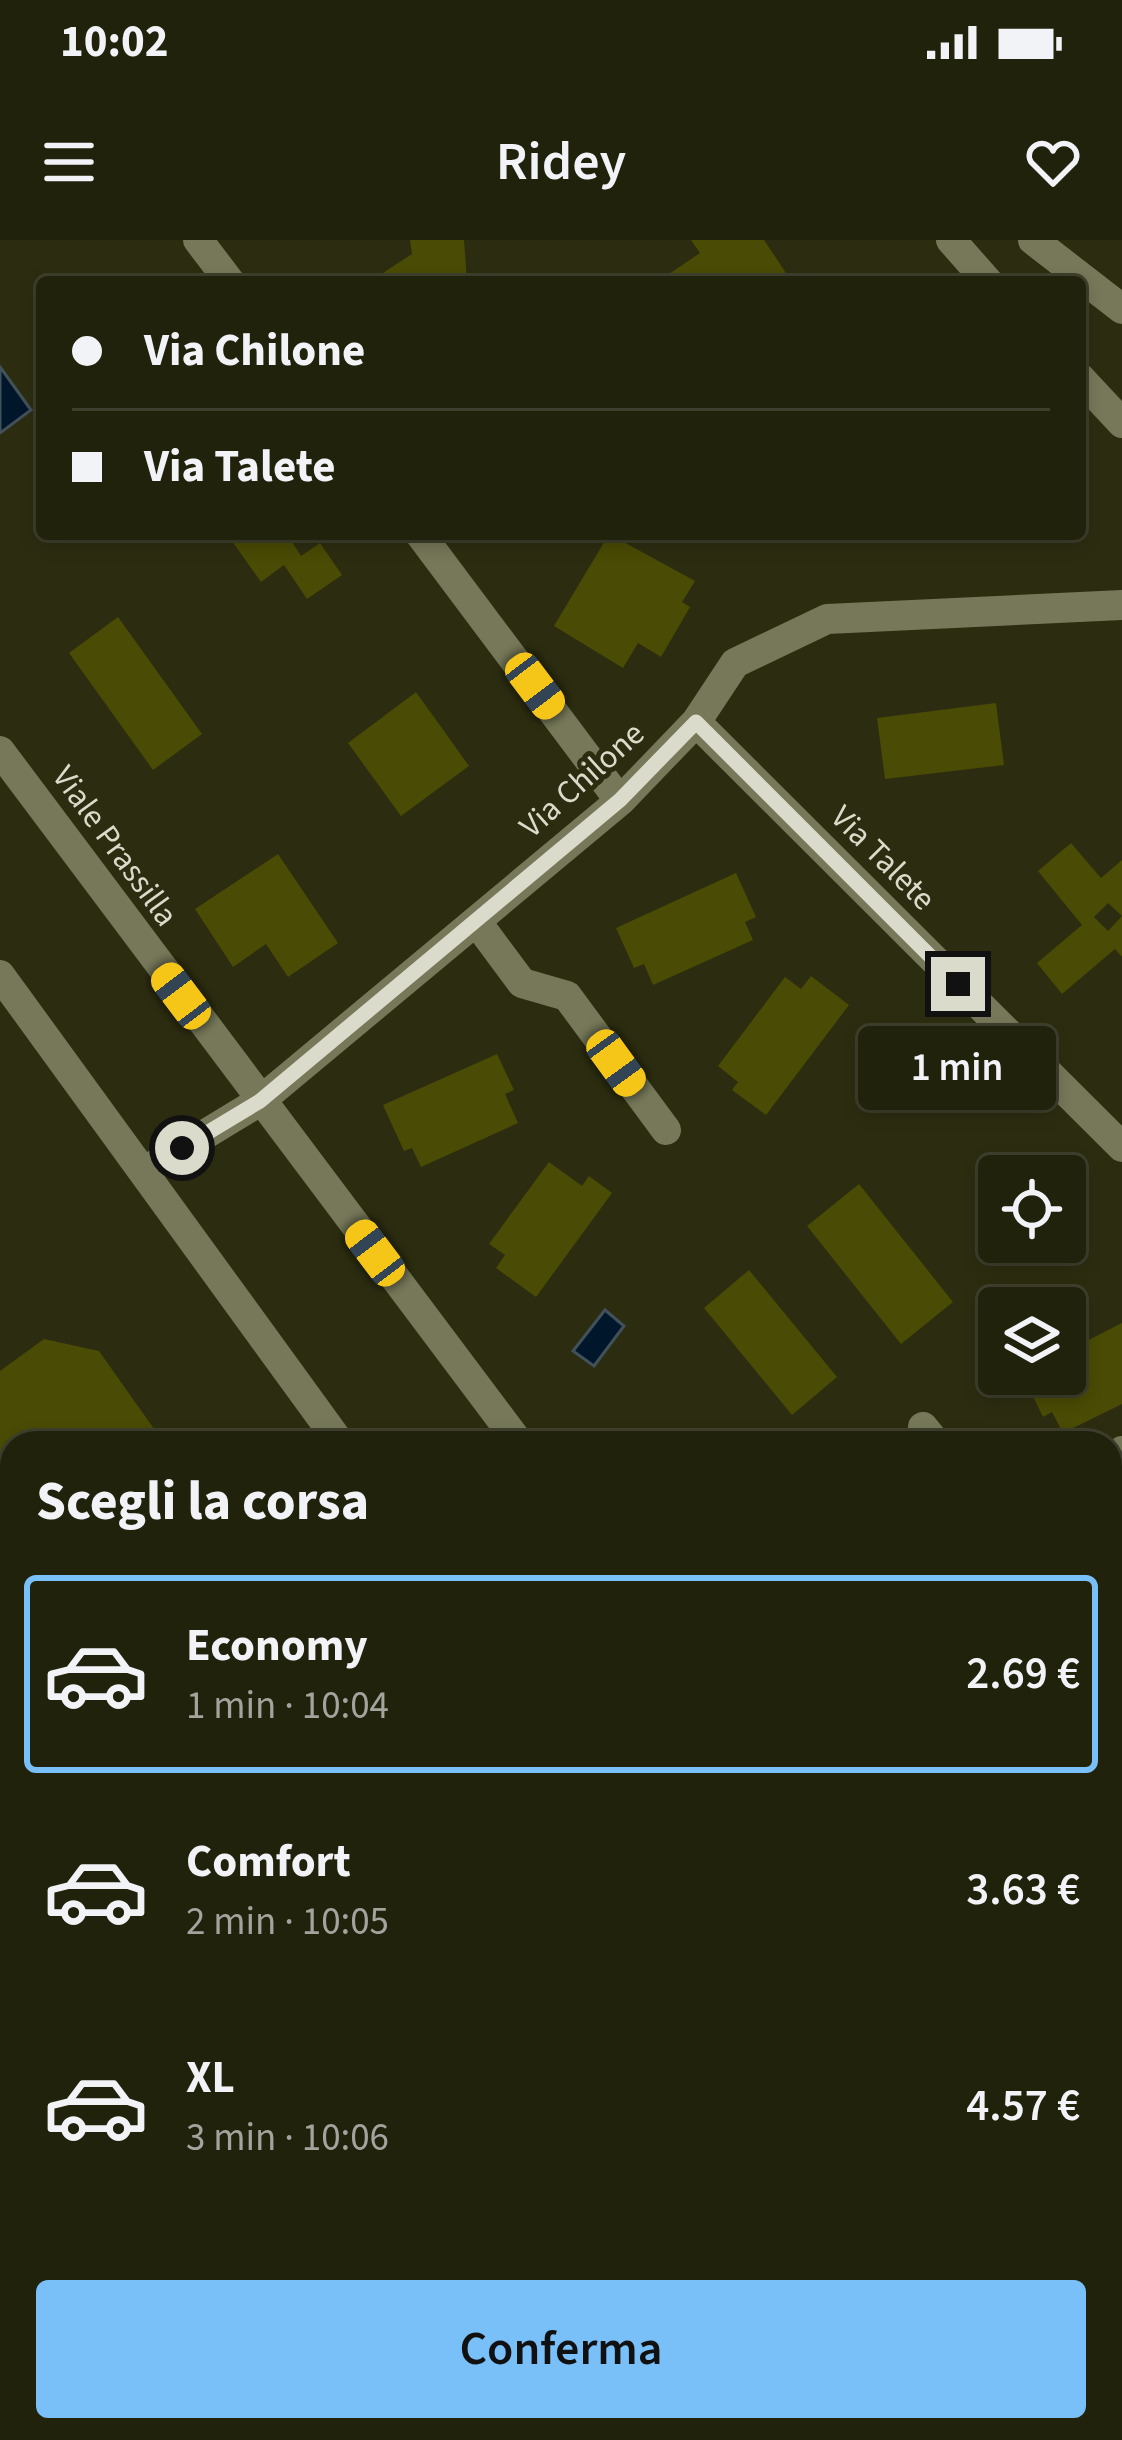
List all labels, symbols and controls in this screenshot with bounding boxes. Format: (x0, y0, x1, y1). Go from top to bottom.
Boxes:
text: 10:02 (60, 10, 169, 74)
text: Ridey (496, 124, 626, 201)
icon: menu (36, 129, 102, 195)
icon: heart (1020, 129, 1086, 195)
text: Via Chilone (144, 319, 365, 383)
text: Via Talete (144, 435, 336, 499)
car (499, 646, 571, 726)
street label: Via Chilone (509, 711, 655, 849)
street label: Viale Prassilla (41, 756, 189, 936)
street label: Via Talete (820, 795, 946, 921)
car (145, 956, 217, 1036)
route end (931, 957, 985, 1011)
car (580, 1023, 652, 1103)
callout: 1 min (859, 1026, 1057, 1110)
text: 1 min (911, 1040, 1003, 1096)
route start (155, 1121, 209, 1175)
map controls (978, 1155, 1086, 1395)
button: locate (978, 1155, 1086, 1263)
car (339, 1213, 411, 1293)
button: layers (978, 1287, 1086, 1395)
text: Scegli la corsa (36, 1464, 369, 1541)
text: Economy (186, 1614, 368, 1678)
icon: car (42, 1620, 150, 1728)
text: 2.69 € (966, 1642, 1080, 1706)
text: 1 min · 10:04 (186, 1678, 389, 1734)
text: Comfort (186, 1830, 351, 1894)
icon: car (42, 1836, 150, 1944)
text: 3.63 € (966, 1858, 1080, 1922)
text: 2 min · 10:05 (186, 1894, 389, 1950)
text: XL (186, 2046, 235, 2110)
icon: car (42, 2052, 150, 2160)
text: 4.57 € (966, 2074, 1080, 2138)
text: 3 min · 10:06 (186, 2110, 389, 2166)
button: Conferma (36, 2280, 1086, 2418)

